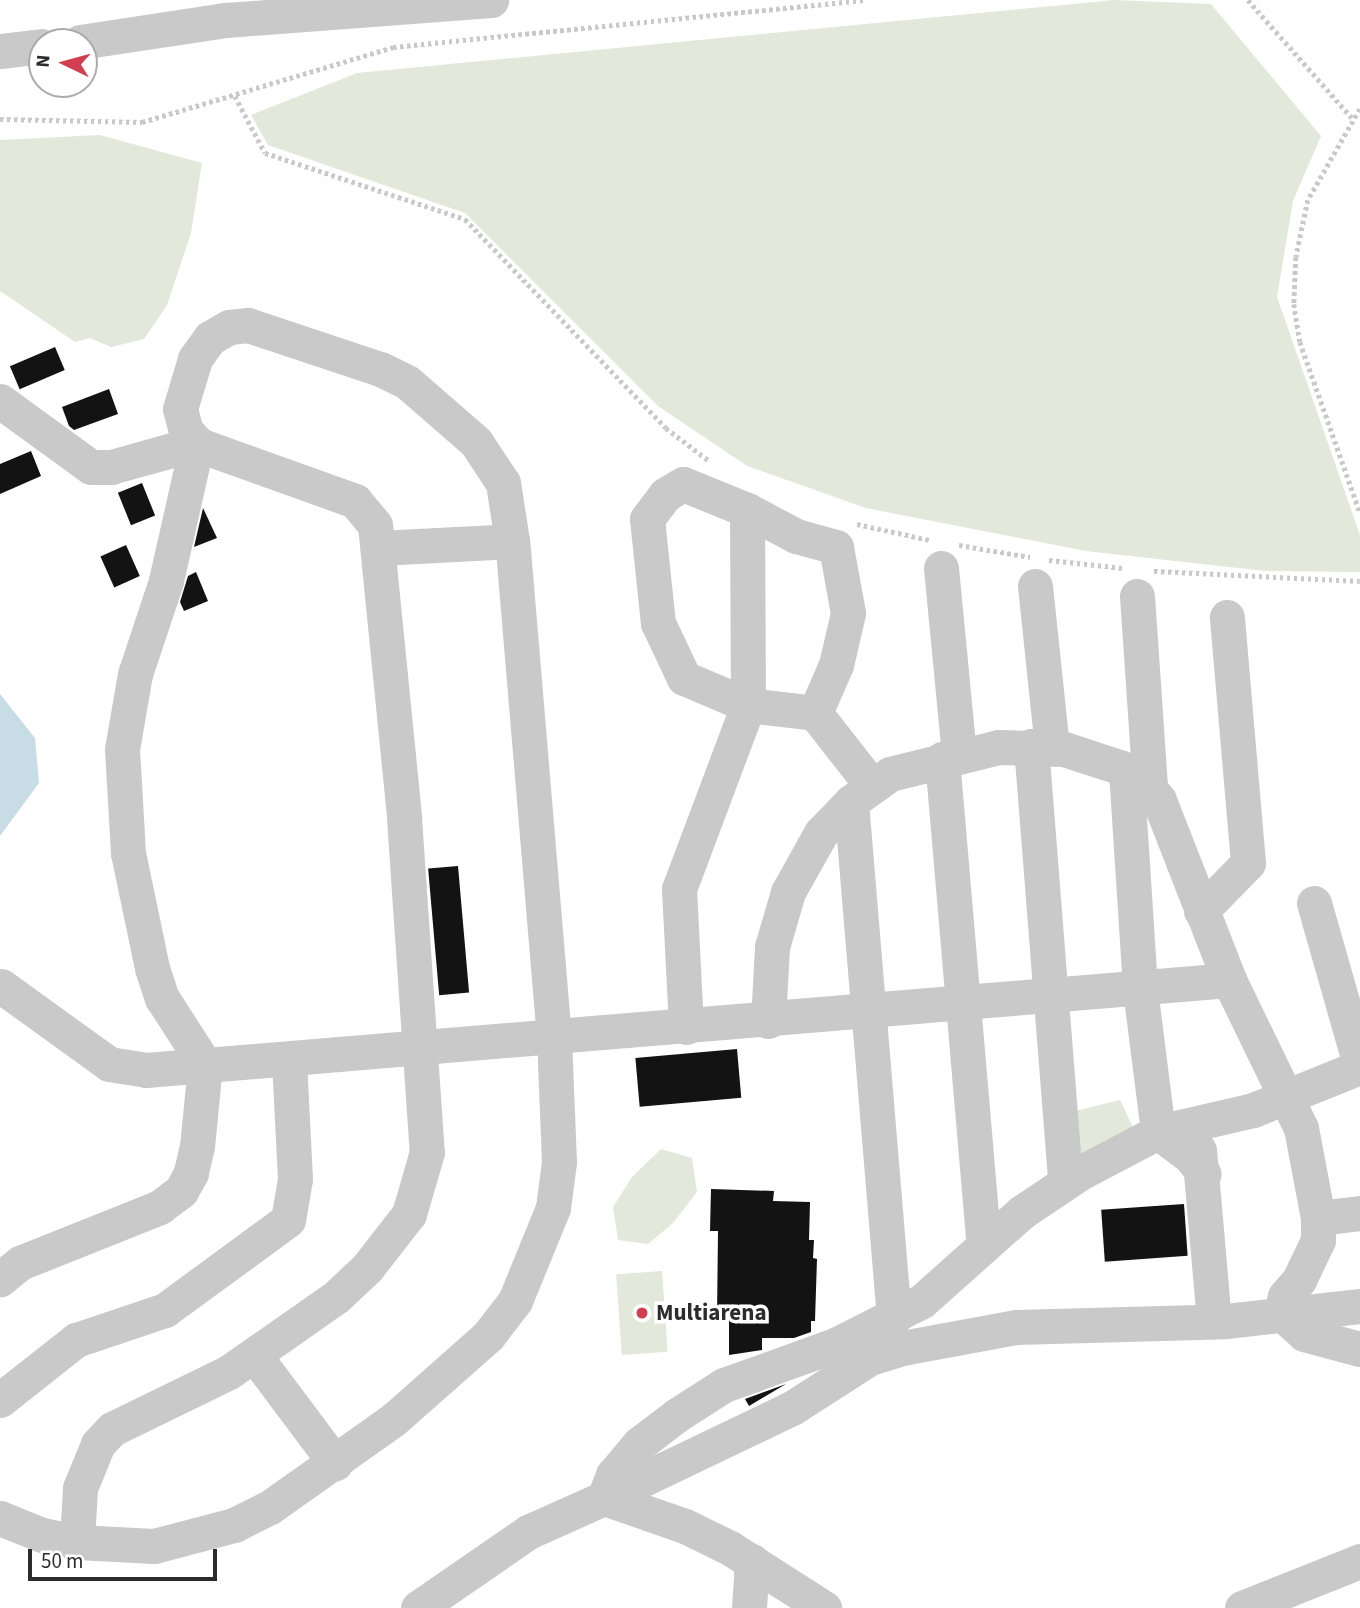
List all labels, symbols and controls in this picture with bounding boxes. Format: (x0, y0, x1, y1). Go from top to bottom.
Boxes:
north arrow (28, 28, 98, 98)
text: N (30, 54, 58, 69)
place label: Multiarena (656, 1299, 767, 1327)
marker: Multiarena (634, 1305, 650, 1321)
scale bar (32, 1534, 220, 1578)
text: 50 m (41, 1546, 83, 1576)

